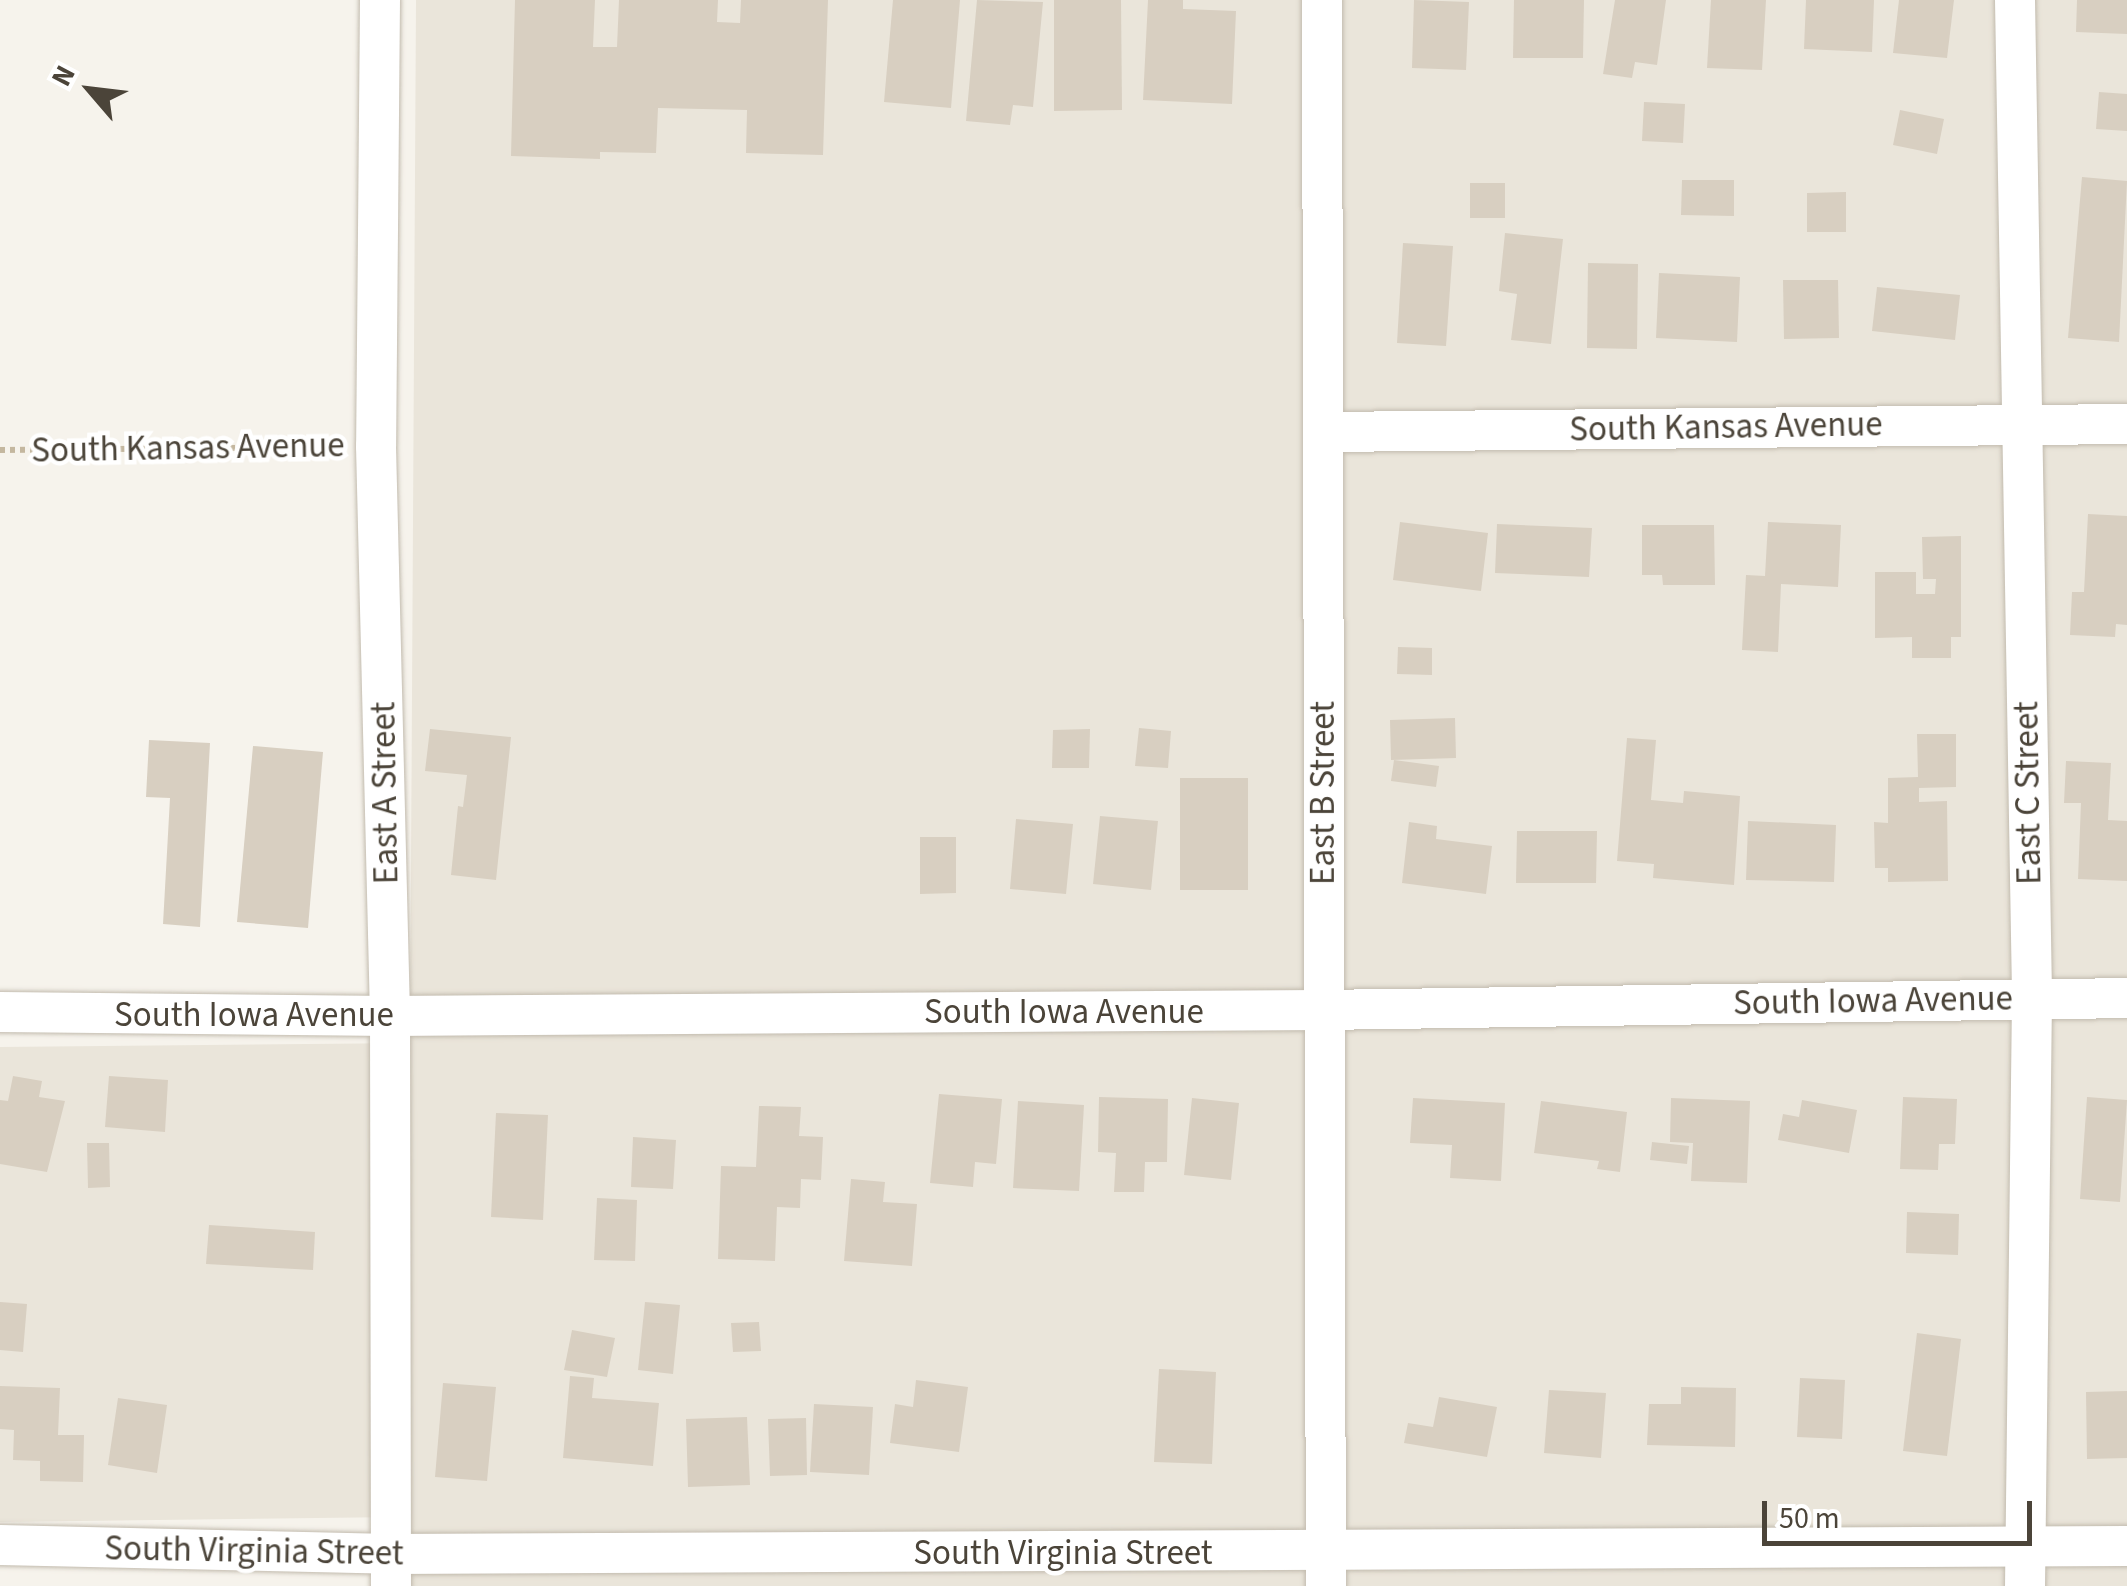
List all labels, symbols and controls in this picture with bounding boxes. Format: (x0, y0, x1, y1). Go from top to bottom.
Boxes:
north arrow (40, 40, 140, 140)
text: N (41, 58, 86, 94)
street label: South Kansas Avenue (1569, 403, 1883, 451)
street label: South Kansas Avenue (31, 424, 345, 472)
street label: East A Street (362, 701, 408, 885)
street label: East B Street (1302, 701, 1344, 885)
street label: East C Street (2005, 701, 2051, 885)
street label: South Iowa Avenue (1733, 978, 2013, 1024)
street label: South Iowa Avenue (924, 991, 1204, 1033)
street label: South Iowa Avenue (114, 994, 394, 1036)
scale bar (1767, 1481, 2037, 1543)
text: 50 m (1779, 1497, 1840, 1540)
street label: South Virginia Street (104, 1527, 404, 1575)
street label: South Virginia Street (913, 1532, 1213, 1574)

